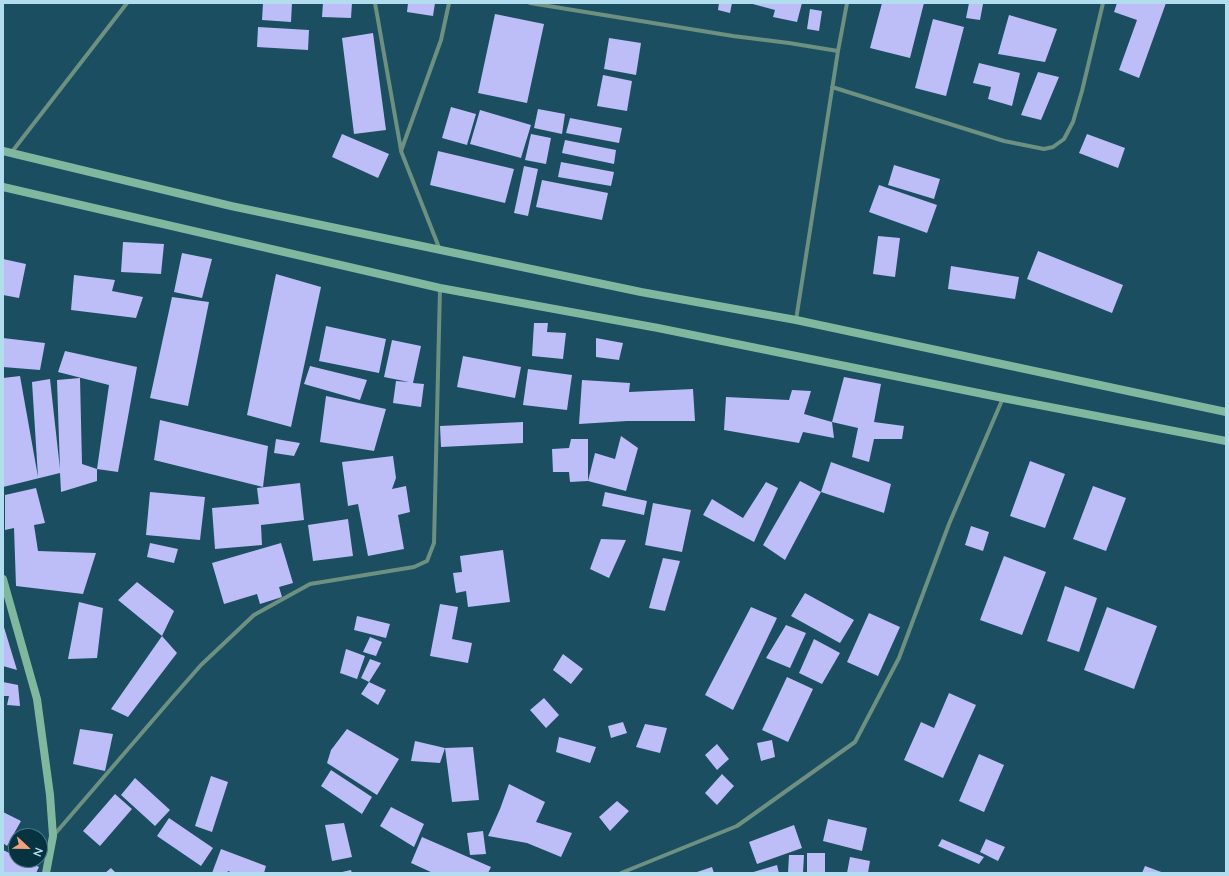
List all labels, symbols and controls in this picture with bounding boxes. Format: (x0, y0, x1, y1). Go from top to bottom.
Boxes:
north arrow (8, 828, 48, 868)
text: N (31, 846, 46, 859)

